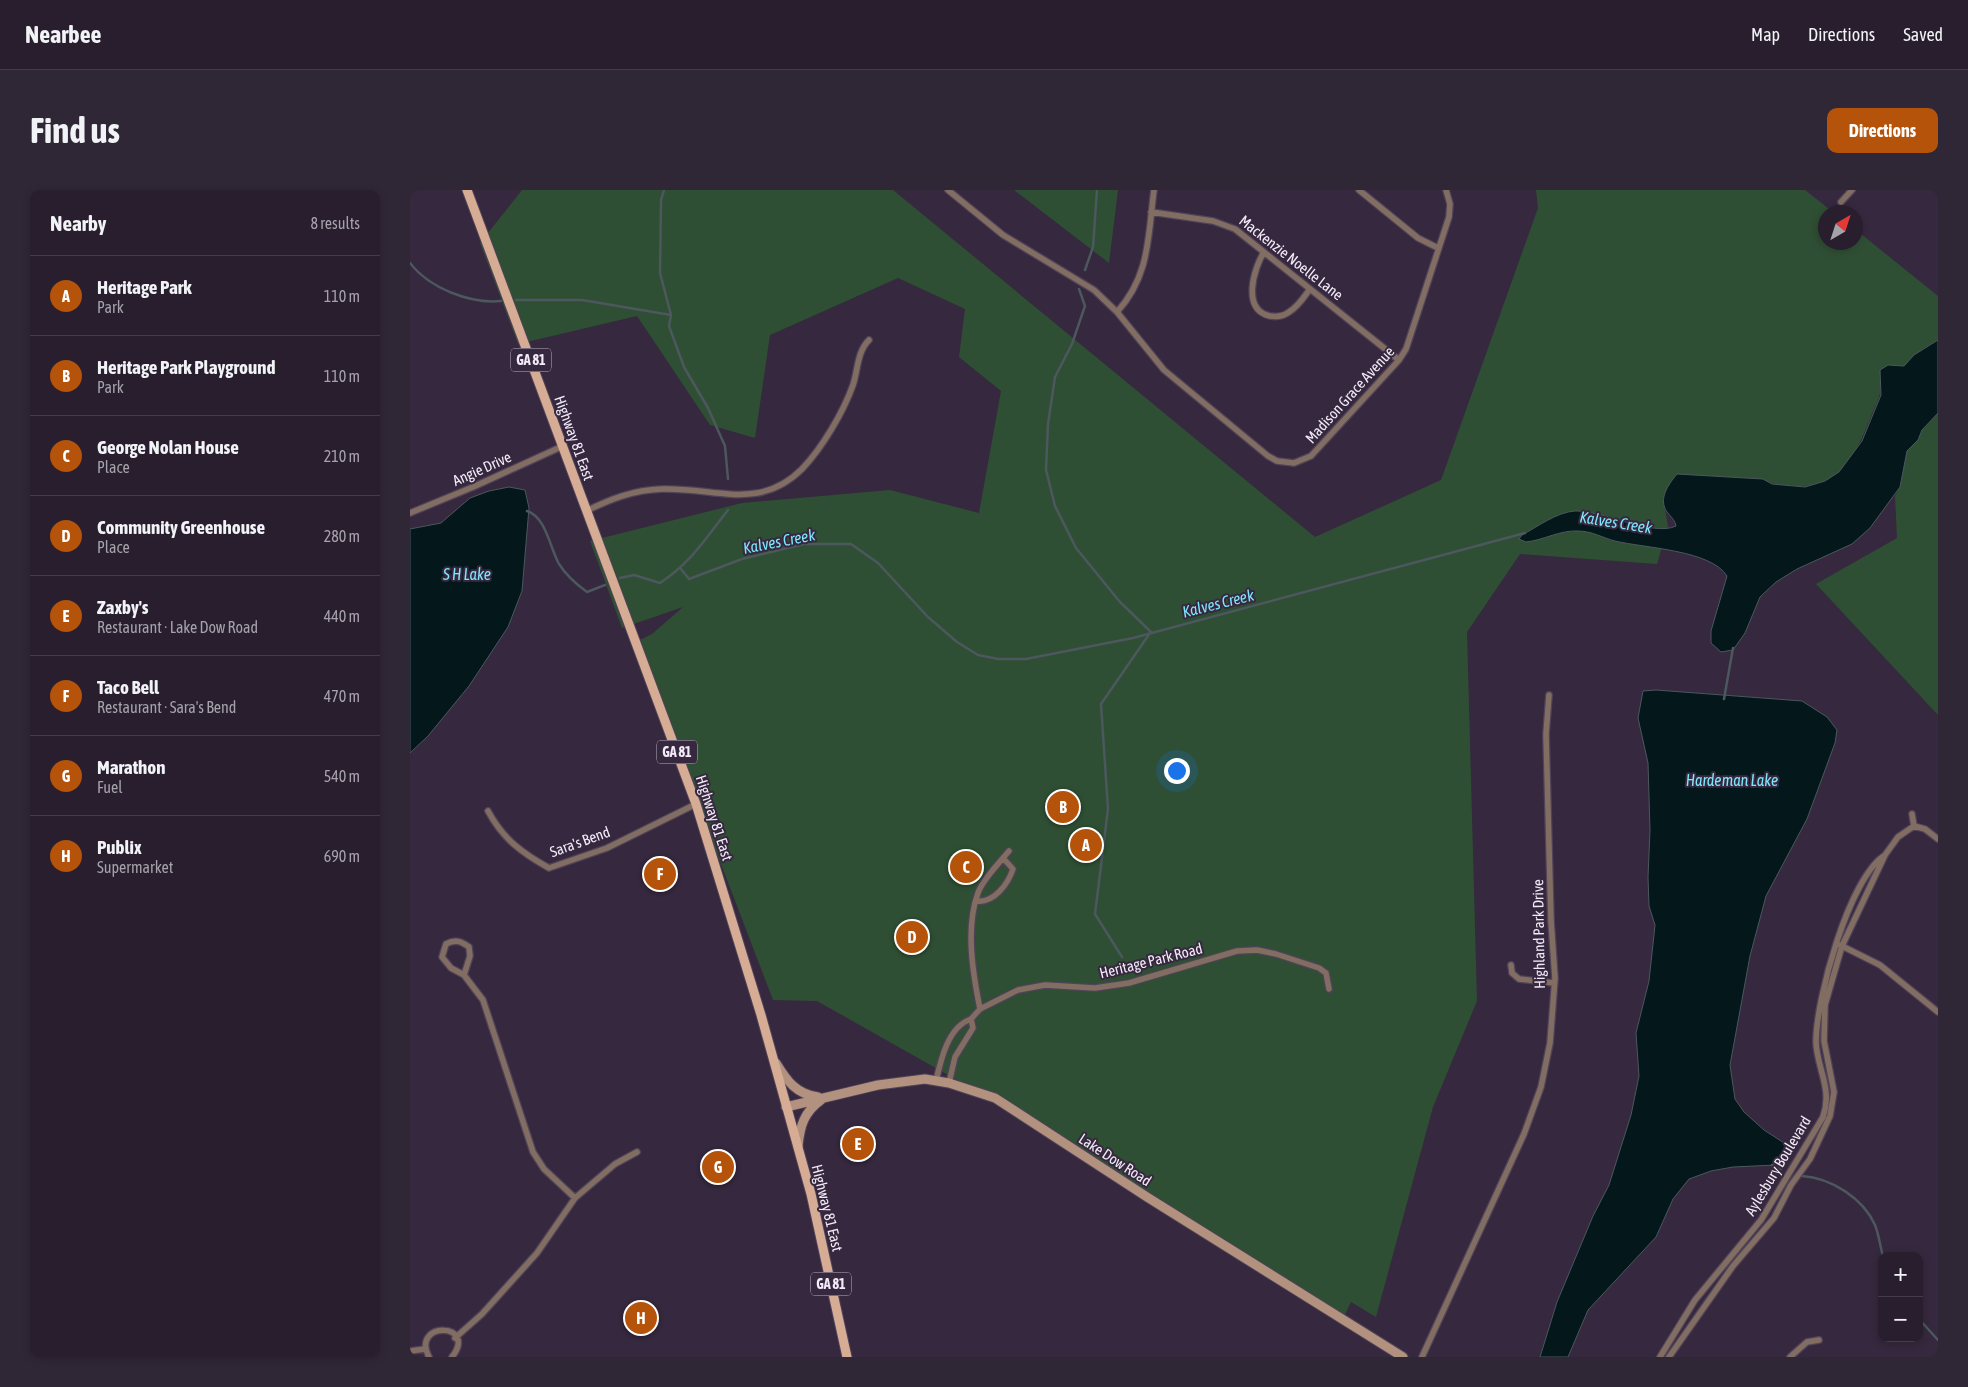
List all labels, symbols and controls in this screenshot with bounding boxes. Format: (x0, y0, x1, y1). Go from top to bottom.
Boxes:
text: Nearbee (25, 21, 101, 48)
text: Map (1751, 24, 1780, 45)
text: Directions (1808, 24, 1875, 45)
text: Saved (1903, 24, 1943, 45)
button: Directions (1827, 108, 1938, 153)
text: Find us (30, 110, 120, 150)
north arrow (1818, 205, 1863, 250)
text: Nearby (50, 211, 106, 235)
street label: Mackenzie Noelle Lane (1236, 212, 1347, 303)
text: 8 results (310, 214, 360, 232)
text: Heritage Park (97, 276, 192, 298)
text: A (62, 287, 70, 305)
text: 110 m (324, 287, 360, 305)
text: Park (97, 298, 124, 316)
street label: Madison Grace Avenue (1302, 343, 1398, 447)
road number: GA 81 (511, 348, 551, 372)
text: Heritage Park Playground (97, 356, 275, 378)
text: B (62, 367, 70, 385)
text: 110 m (324, 367, 360, 385)
text: Park (97, 378, 124, 396)
street label: Highway 81 East (551, 393, 598, 483)
text: George Nolan House (97, 436, 239, 458)
text: C (62, 447, 70, 465)
text: 210 m (324, 447, 360, 465)
street label: Angie Drive (450, 448, 514, 489)
text: Place (97, 458, 130, 476)
water label: Kalves Creek (1578, 507, 1655, 537)
text: Community Greenhouse (97, 516, 265, 538)
water label: Kalves Creek (741, 525, 818, 557)
text: D (62, 527, 70, 545)
text: 280 m (324, 527, 360, 545)
text: Place (97, 538, 130, 556)
water label: S H Lake (442, 565, 491, 583)
water label: Kalves Creek (1180, 585, 1257, 621)
text: Zaxby's (97, 596, 149, 618)
text: E (63, 607, 69, 625)
text: 440 m (324, 607, 360, 625)
text: Restaurant · Lake Dow Road (97, 618, 258, 636)
text: Taco Bell (97, 676, 159, 698)
text: F (63, 687, 69, 705)
text: 470 m (324, 687, 360, 705)
text: Restaurant · Sara's Bend (97, 698, 236, 716)
road number: GA 81 (657, 740, 697, 764)
text: Marathon (97, 756, 165, 778)
your location (1164, 758, 1190, 784)
text: G (62, 767, 70, 785)
text: 540 m (324, 767, 360, 785)
water label: Hardeman Lake (1686, 771, 1778, 789)
street label: Highway 81 East (693, 773, 736, 863)
text: Fuel (97, 778, 123, 796)
pin: B (1047, 788, 1079, 826)
street label: Sara's Bend (548, 823, 612, 860)
pin: A (1070, 826, 1102, 864)
text: Publix (97, 836, 142, 858)
text: H (61, 847, 71, 865)
text: 690 m (324, 847, 360, 865)
pin: C (950, 848, 982, 886)
pin: F (644, 855, 676, 893)
text: Supermarket (97, 858, 173, 876)
street label: Highland Park Drive (1529, 879, 1548, 989)
pin: D (896, 918, 928, 956)
street label: Heritage Park Road (1098, 940, 1204, 982)
street label: Aylesbury Boulevard (1741, 1113, 1814, 1219)
pin: E (842, 1125, 874, 1163)
street label: Lake Dow Road (1076, 1130, 1155, 1189)
pin: G (702, 1148, 734, 1186)
street label: Highway 81 East (808, 1163, 847, 1253)
map controls (1878, 1252, 1923, 1342)
button: + (1878, 1252, 1923, 1297)
road number: GA 81 (811, 1272, 851, 1296)
button: − (1878, 1297, 1923, 1342)
pin: H (625, 1299, 657, 1337)

